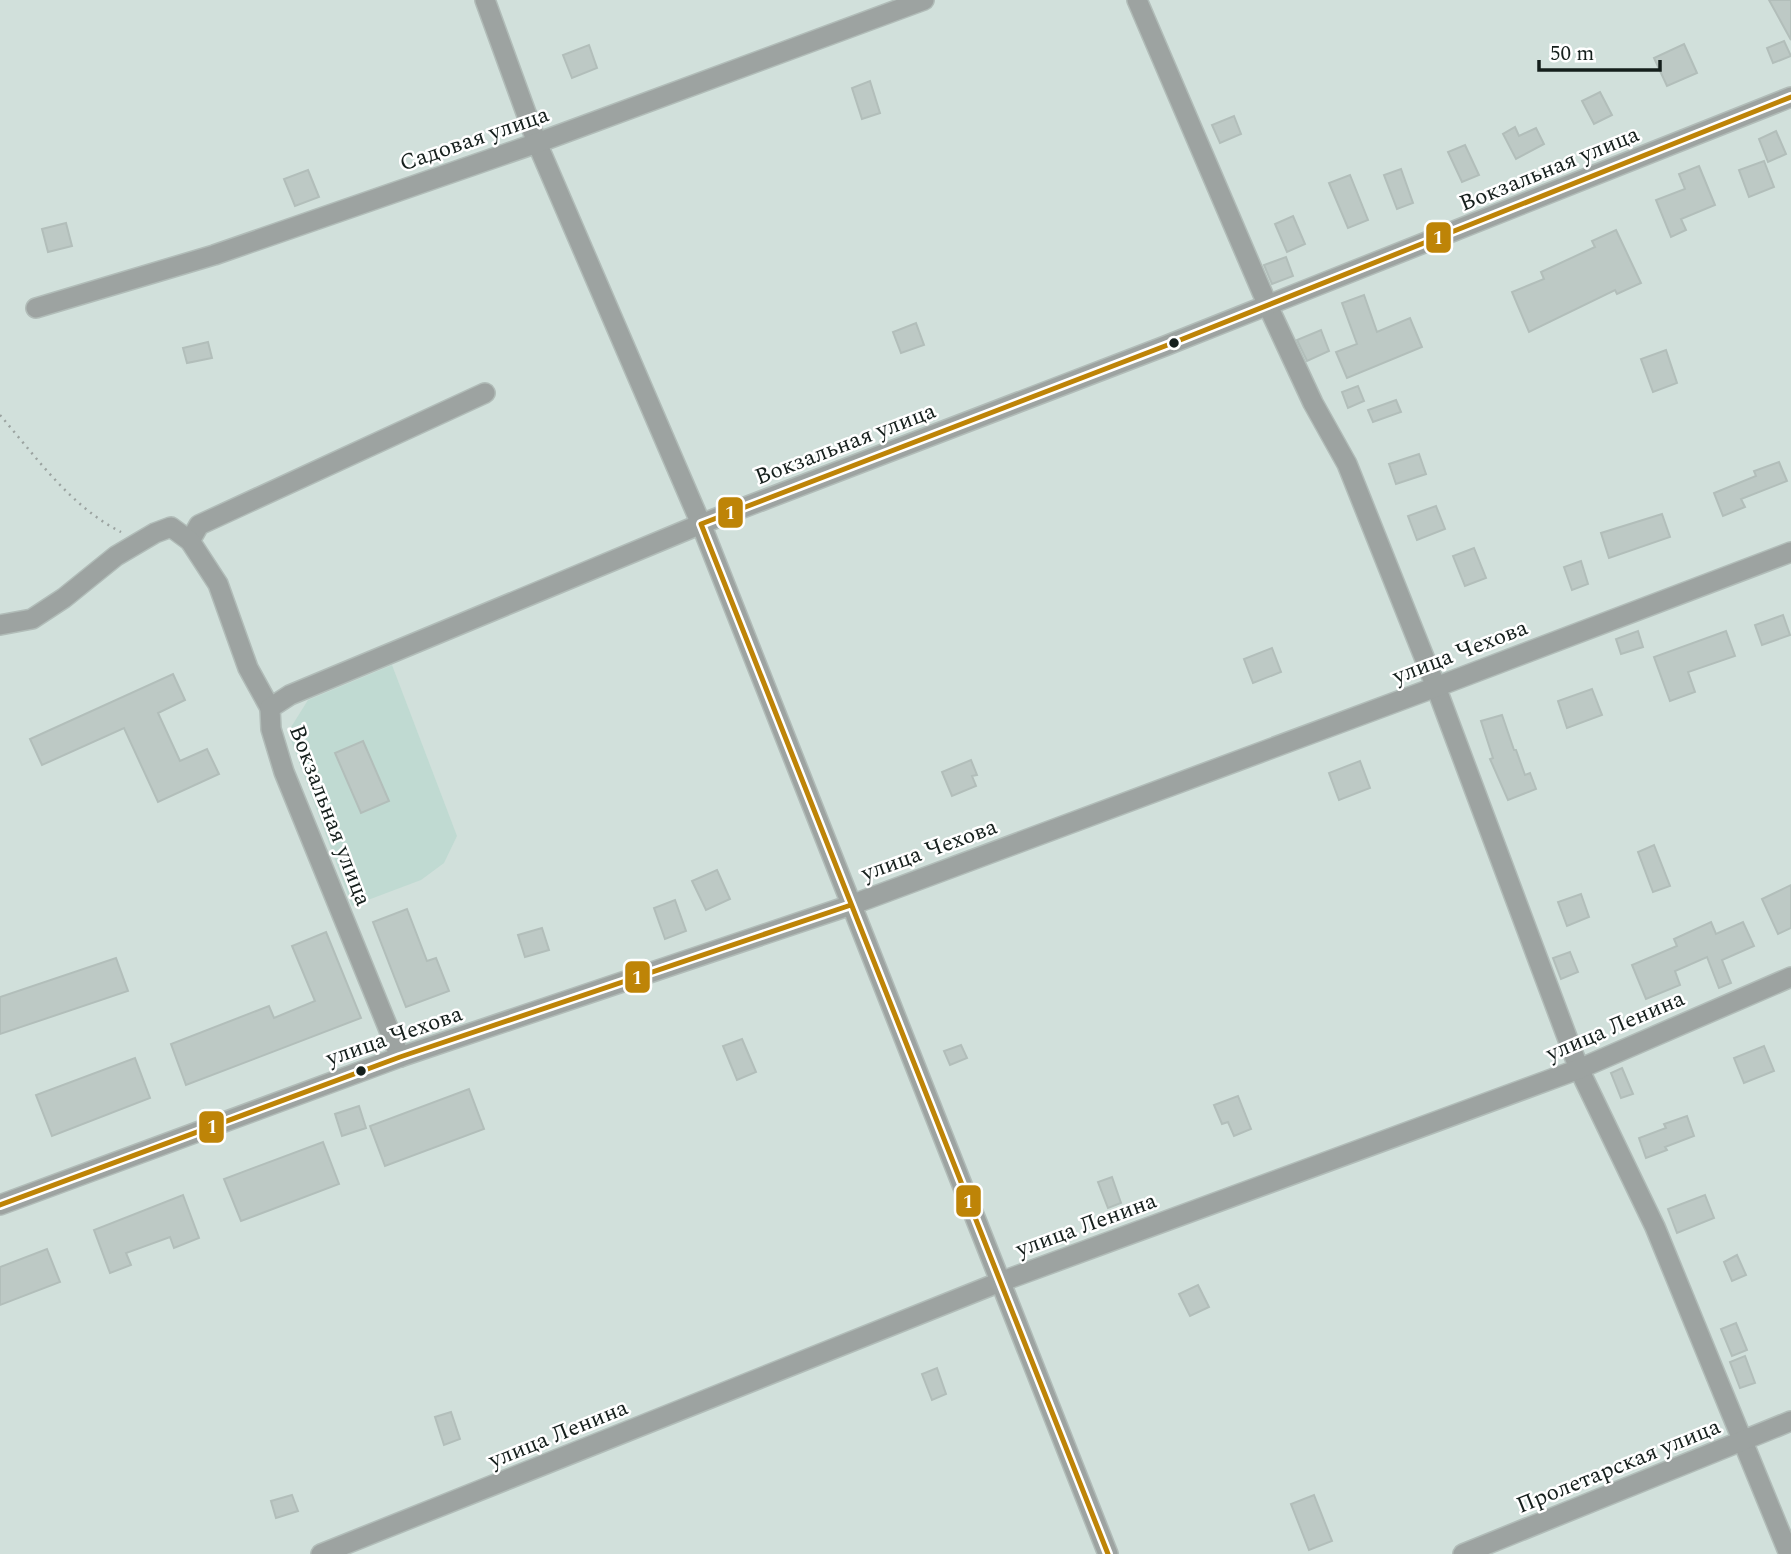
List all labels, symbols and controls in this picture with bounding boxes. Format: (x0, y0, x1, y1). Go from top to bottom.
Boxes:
scale bar (1539, 28, 1660, 72)
text: 50 m (1550, 38, 1594, 70)
street label: Садовая улица (395, 97, 554, 181)
street label: Вокзальная улица (1454, 117, 1645, 221)
line badge: 1 (1425, 221, 1452, 254)
text: 1 (1433, 224, 1443, 253)
unlabelled marker (1167, 336, 1181, 350)
street label: Вокзальная улица (750, 394, 941, 495)
line badge: 1 (717, 496, 744, 529)
text: 1 (725, 499, 735, 528)
street label: улица Чехова (1387, 611, 1533, 695)
street label: Вокзальная улица (279, 720, 380, 911)
street label: улица Чехова (856, 810, 1002, 892)
line badge: 1 (624, 960, 651, 994)
text: 1 (632, 964, 642, 993)
street label: улица Ленина (1540, 981, 1690, 1072)
street label: улица Чехова (320, 997, 468, 1076)
unlabelled marker (354, 1064, 368, 1078)
line badge: 1 (198, 1110, 225, 1144)
text: 1 (207, 1113, 217, 1142)
line badge: 1 (955, 1184, 982, 1218)
street label: улица Ленина (1010, 1184, 1162, 1267)
text: 1 (963, 1188, 973, 1217)
street label: улица Ленина (483, 1390, 634, 1479)
street label: Пролетарская улица (1511, 1409, 1726, 1523)

